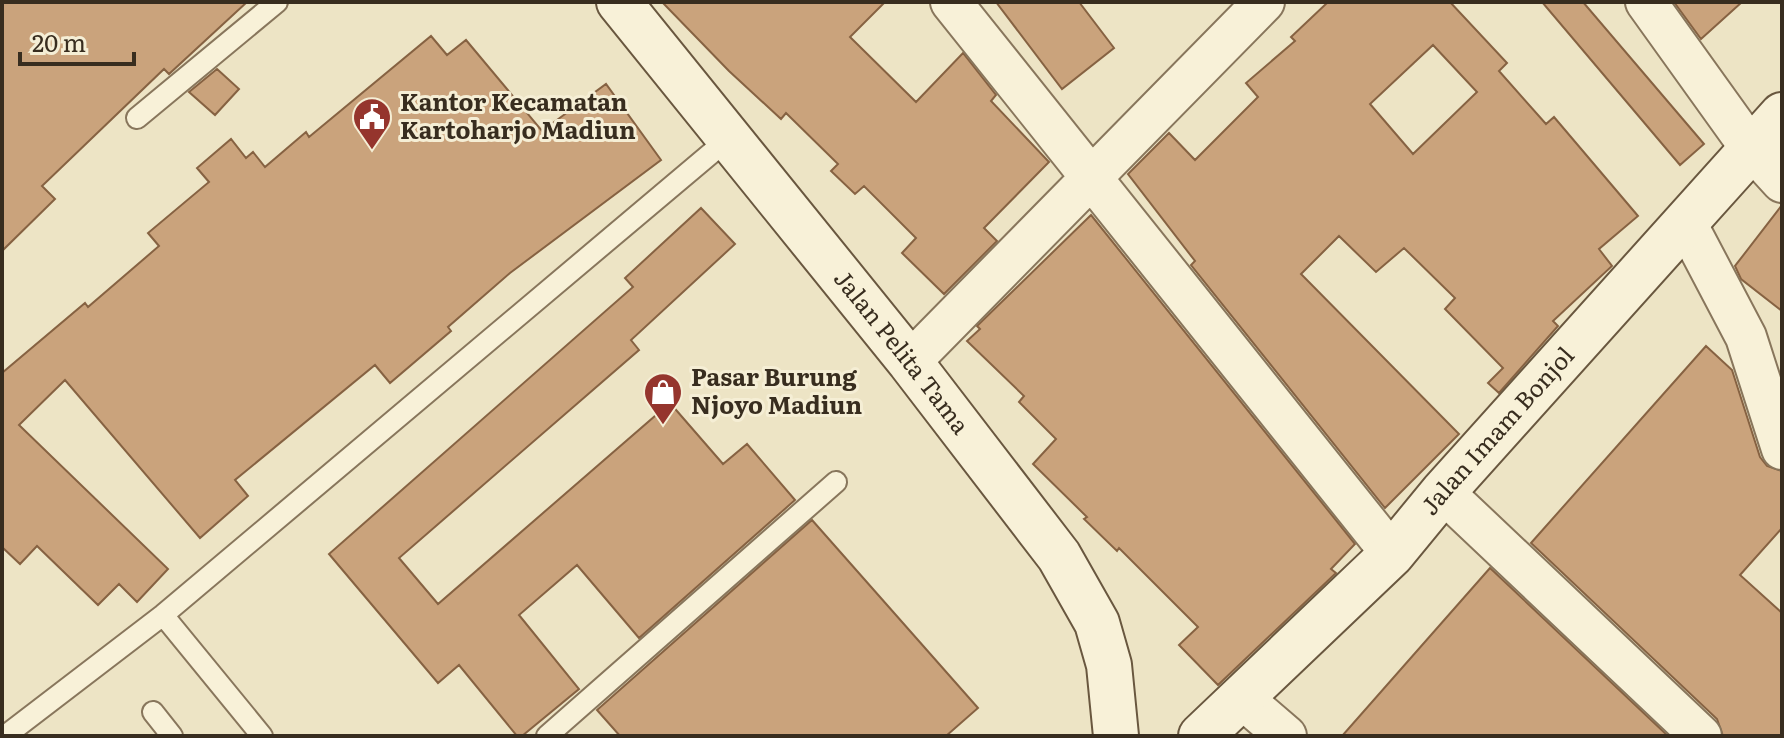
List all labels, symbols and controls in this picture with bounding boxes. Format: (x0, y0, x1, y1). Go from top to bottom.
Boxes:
scale bar (20, 16, 134, 66)
text: 20 m (32, 24, 86, 59)
place label: Kantor Kecamatan Kartoharjo Madiun (400, 83, 636, 146)
public building icon: Kantor Kecamatan Kartoharjo Madiun (351, 96, 393, 151)
street label: Jalan Pelita Tama (827, 261, 979, 441)
street label: Jalan Imam Bonjol (1411, 338, 1581, 521)
place label: Pasar Burung Njoyo Madiun (691, 358, 863, 421)
shop icon: Pasar Burung Njoyo Madiun (642, 371, 684, 426)

